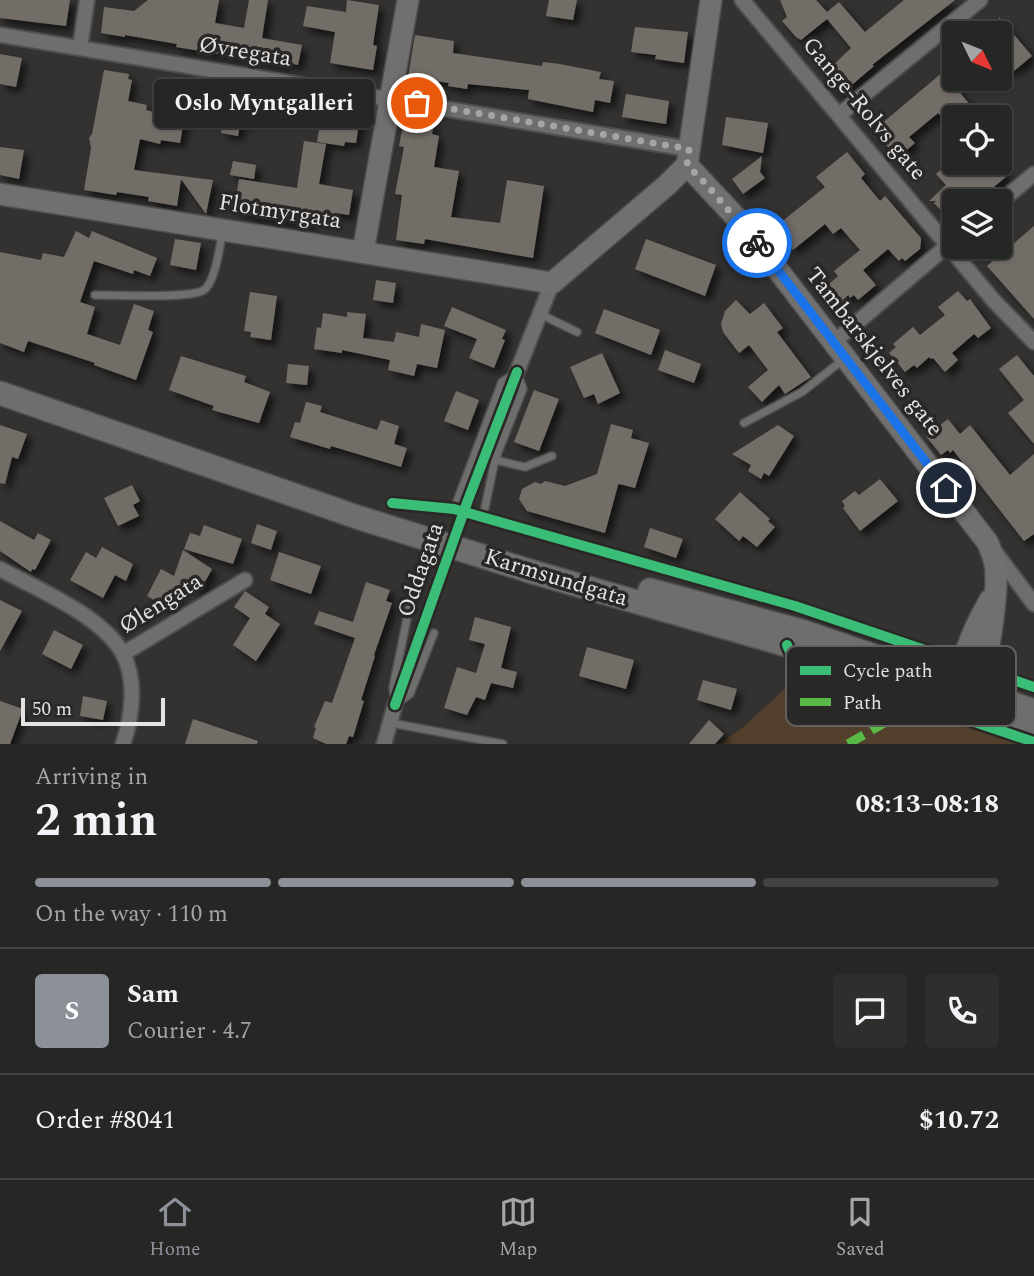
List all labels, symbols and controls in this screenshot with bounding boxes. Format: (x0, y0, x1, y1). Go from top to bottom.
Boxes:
north arrow (942, 21, 1012, 91)
map controls (942, 21, 1012, 259)
street label: Øvregata (196, 27, 294, 77)
street label: Gange-Rolvs gate (793, 29, 935, 189)
pin (387, 73, 447, 133)
callout: Oslo Myntgalleri (154, 78, 375, 128)
icon: bag (398, 84, 436, 122)
text: Oslo Myntgalleri (174, 86, 354, 121)
button: locate (942, 105, 1012, 175)
street label: Flotmyrgata (216, 185, 344, 239)
button: layers (942, 189, 1012, 259)
courier (722, 208, 792, 278)
icon: bike (738, 224, 776, 262)
street label: Tambarskjelves gate (797, 260, 951, 444)
pin (916, 458, 976, 518)
icon: home (927, 469, 965, 507)
street label: Oddagata (388, 518, 454, 622)
street label: Karmsundgata (480, 540, 632, 616)
street label: Ølengata (112, 565, 210, 643)
legend (786, 646, 1016, 726)
text: Cycle path (843, 657, 933, 686)
text: Path (843, 689, 882, 718)
scale bar (21, 695, 164, 727)
text: 50 m (32, 695, 72, 724)
text: Arriving in (35, 760, 148, 795)
text: 08:13–08:18 (855, 784, 999, 824)
text: 2 min (35, 786, 157, 856)
text: On the way · 110 m (35, 897, 228, 932)
text: Sam (127, 974, 179, 1014)
button: chat (833, 974, 907, 1048)
button: phone (925, 974, 999, 1048)
text: S (65, 991, 79, 1031)
text: Courier · 4.7 (127, 1014, 252, 1049)
text: Order #8041 (35, 1100, 175, 1140)
text: $10.72 (919, 1100, 999, 1140)
tab: Home (149, 1193, 200, 1264)
tab: Map (499, 1193, 537, 1264)
tab: Saved (836, 1193, 885, 1264)

